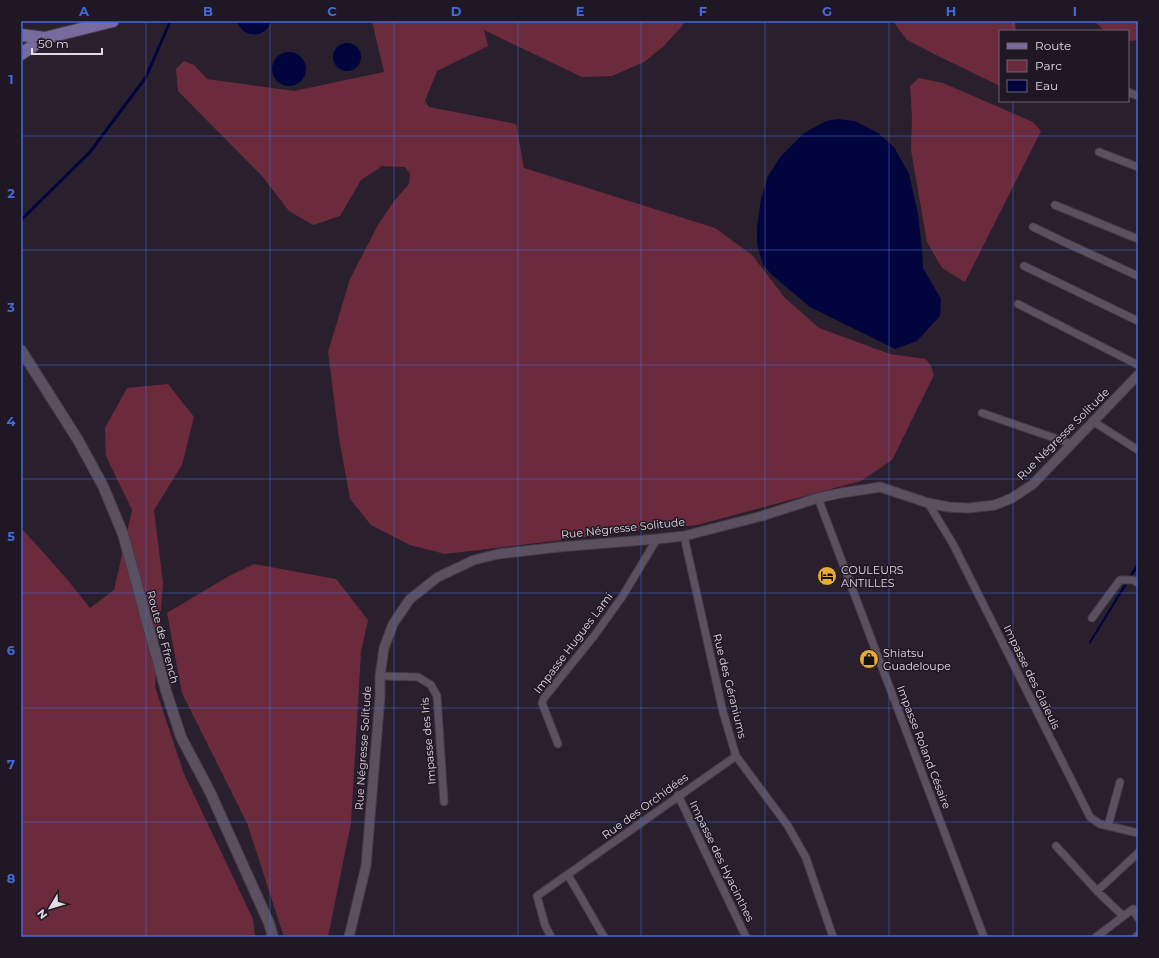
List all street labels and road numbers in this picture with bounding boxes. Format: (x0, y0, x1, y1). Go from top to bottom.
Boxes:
street label: Rue Négresse Solitude (1014, 385, 1112, 483)
street label: Rue Négresse Solitude (560, 514, 686, 541)
street label: Route de Ffrench (144, 589, 182, 685)
street label: Impasse Hugues Lami (530, 590, 616, 696)
street label: Impasse des Glaïeuls (1001, 622, 1064, 732)
street label: Rue des Géraniums (710, 632, 750, 741)
street label: Impasse Roland Césaire (894, 683, 954, 811)
street label: Rue Négresse Solitude (352, 685, 374, 811)
street label: Impasse des Iris (417, 696, 439, 785)
street label: Rue des Orchidées (599, 770, 691, 842)
street label: Impasse des Hyacinthes (687, 798, 758, 924)

